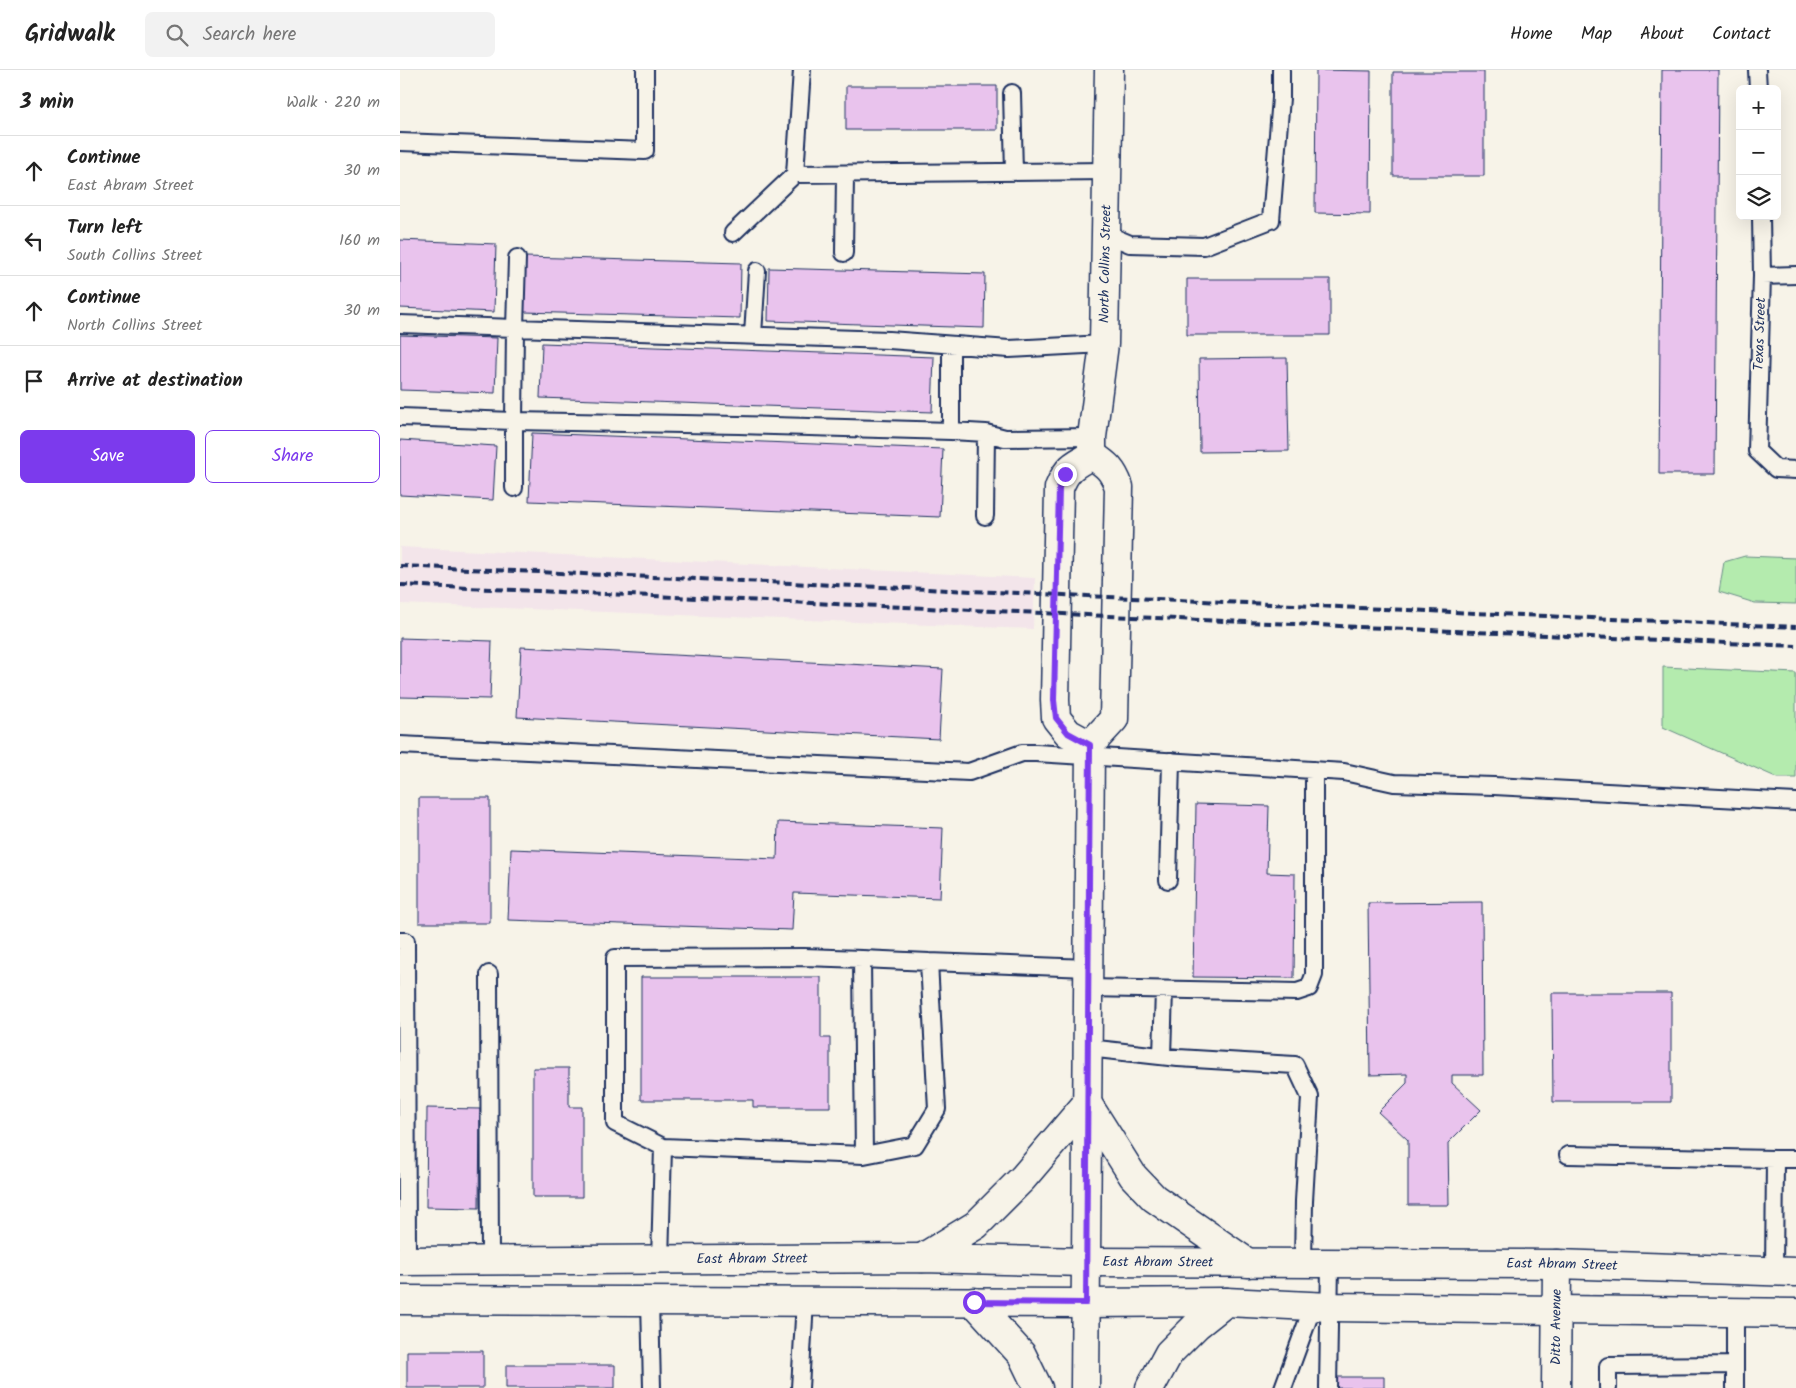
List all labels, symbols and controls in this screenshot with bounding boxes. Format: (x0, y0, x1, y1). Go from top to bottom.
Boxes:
search box (145, 12, 495, 57)
text: Gridwalk (25, 15, 115, 54)
text: Search here (203, 20, 296, 50)
text: Home (1510, 20, 1553, 49)
text: Map (1581, 20, 1612, 49)
text: About (1640, 20, 1684, 49)
text: Contact (1712, 20, 1771, 49)
icon: search (163, 21, 191, 49)
map controls (1736, 85, 1781, 220)
button: + (1736, 85, 1781, 130)
text: 3 min (20, 86, 74, 119)
text: Walk · 220 m (286, 90, 380, 115)
button: − (1736, 130, 1781, 175)
text: Continue (67, 143, 140, 173)
icon: ahead (20, 157, 48, 185)
text: 30 m (344, 158, 380, 183)
text: East Abram Street (67, 173, 194, 198)
button: layers (1736, 175, 1781, 220)
street label: North Collins Street (1093, 204, 1118, 323)
text: Turn left (67, 213, 142, 243)
icon: left (20, 227, 48, 255)
text: 160 m (339, 228, 380, 253)
text: South Collins Street (67, 243, 202, 268)
text: Continue (67, 283, 140, 313)
street label: Texas Street (1748, 296, 1772, 371)
icon: ahead (20, 297, 48, 325)
text: 30 m (344, 298, 380, 323)
text: North Collins Street (67, 313, 202, 338)
text: Arrive at destination (67, 366, 243, 396)
icon: arrive (20, 367, 48, 395)
button: Save (20, 430, 195, 483)
button: Share (205, 430, 380, 483)
route end (1054, 463, 1077, 486)
street label: East Abram Street (696, 1248, 808, 1270)
street label: East Abram Street (1102, 1251, 1214, 1274)
street label: East Abram Street (1506, 1253, 1618, 1277)
street label: Ditto Avenue (1545, 1288, 1568, 1365)
route start (963, 1291, 986, 1314)

